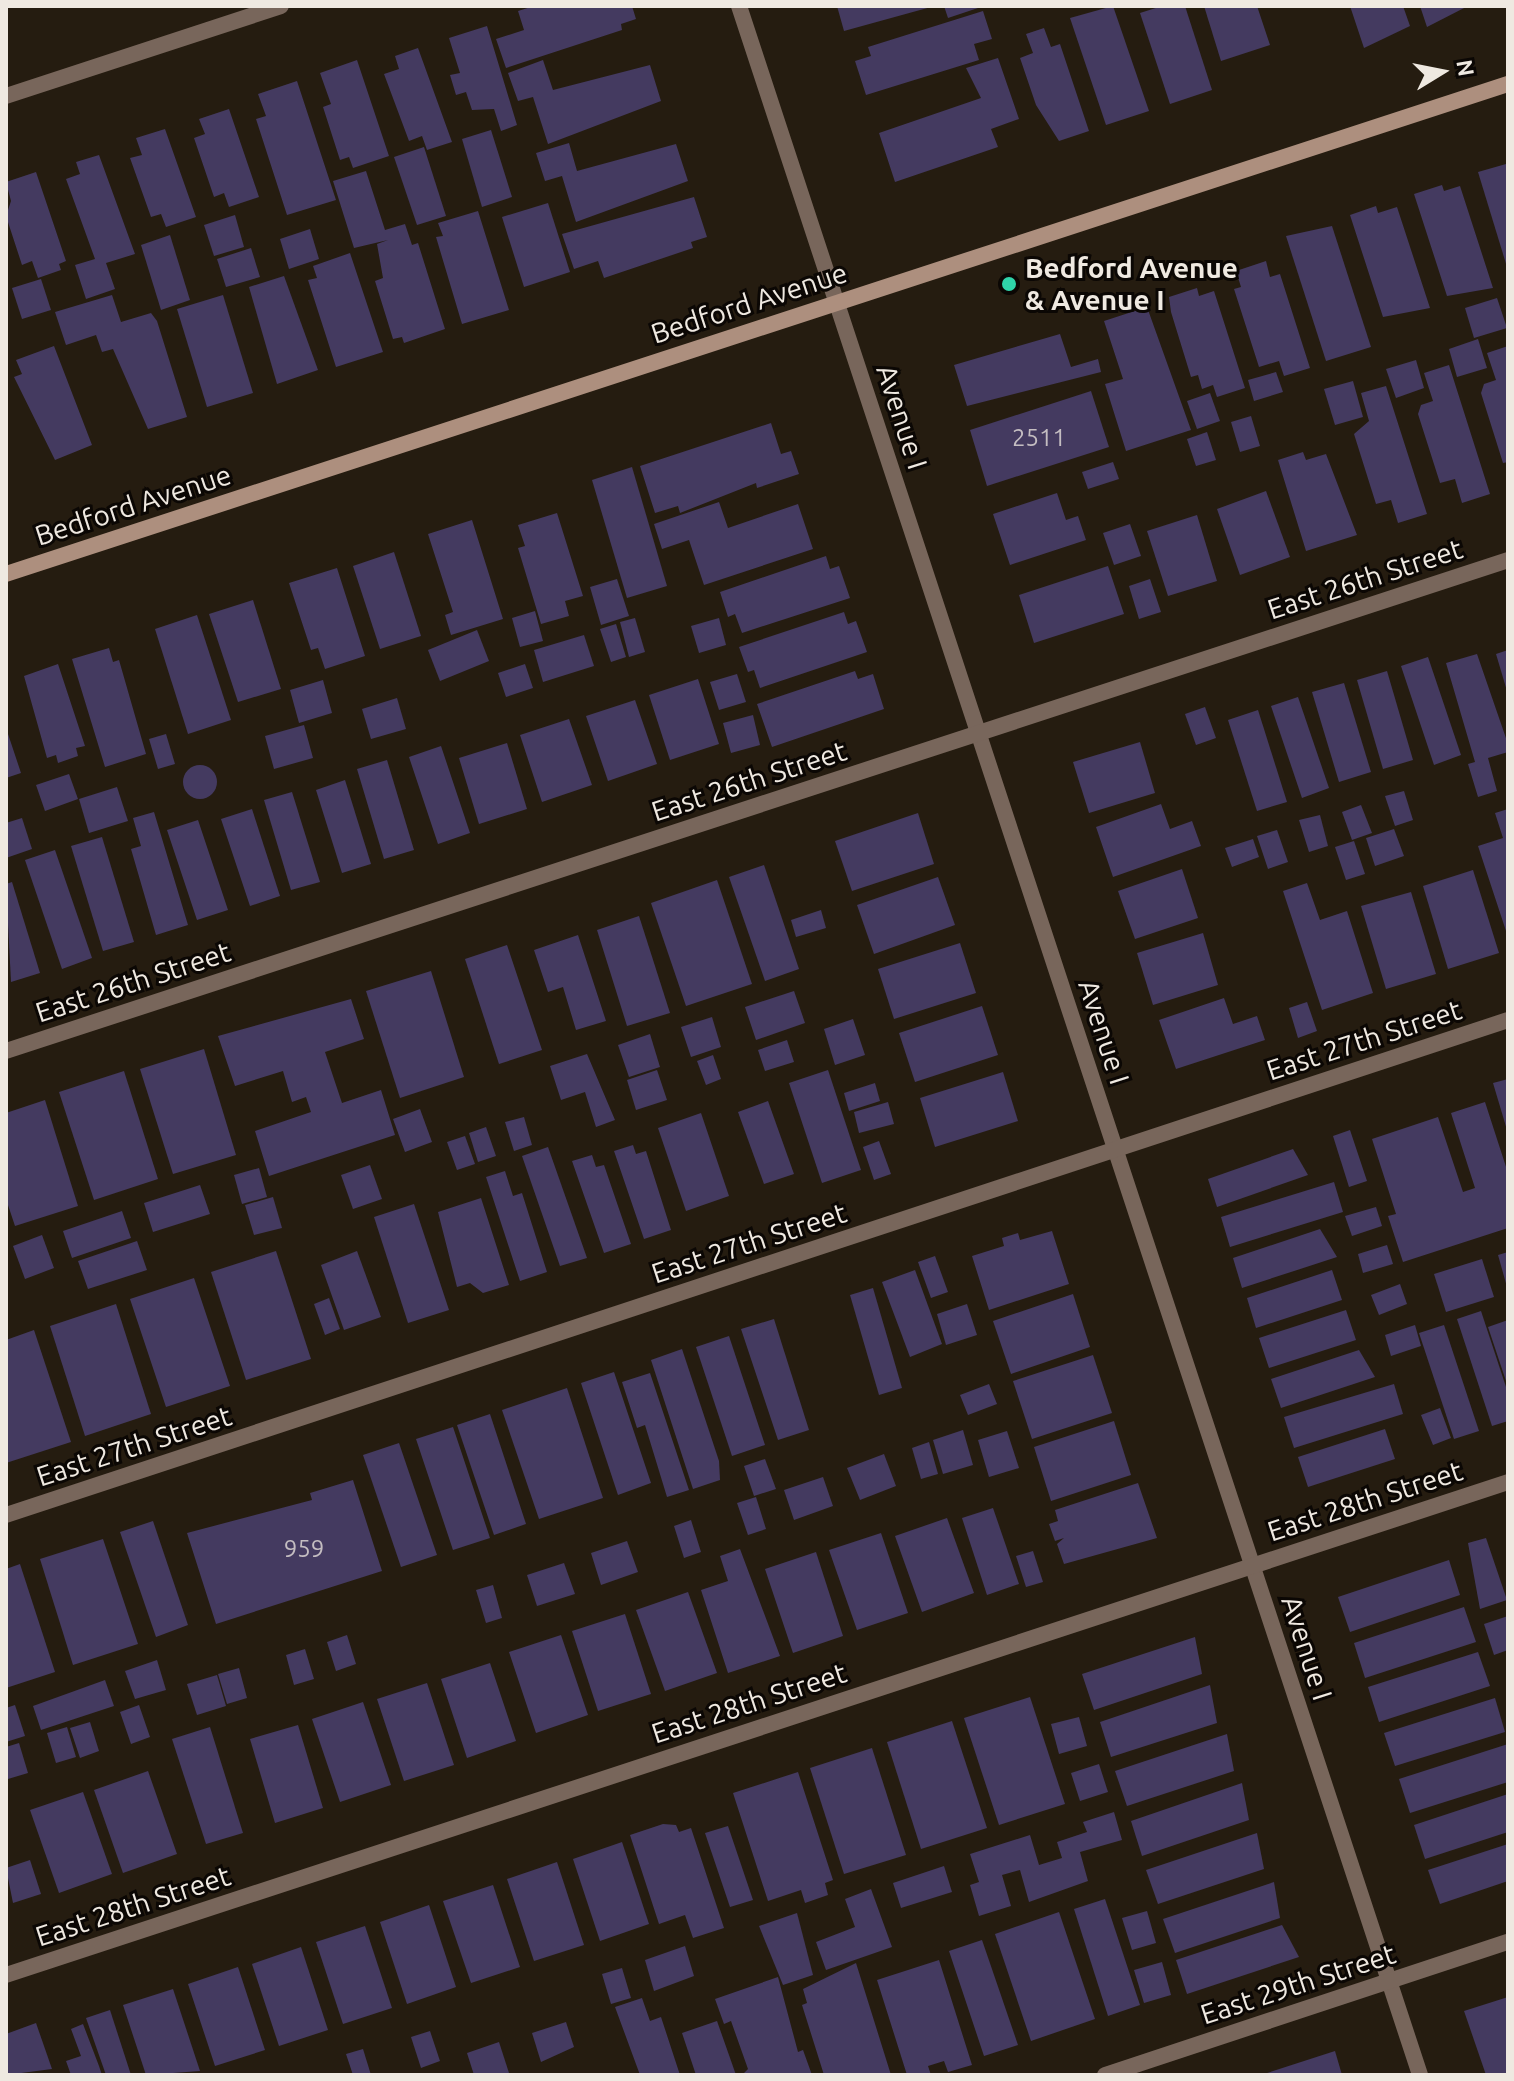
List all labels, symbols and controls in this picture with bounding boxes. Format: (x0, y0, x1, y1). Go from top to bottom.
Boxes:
north arrow (1402, 32, 1482, 112)
text: N (1452, 57, 1480, 78)
place label: Bedford Avenue & Avenue I (1025, 251, 1238, 317)
street label: Bedford Avenue (647, 255, 851, 351)
marker: Bedford Avenue & Avenue I (1000, 275, 1018, 293)
street label: Avenue I (869, 360, 935, 474)
house number: 2511 (1012, 424, 1066, 452)
street label: Bedford Avenue (31, 457, 235, 553)
street label: East 26th Street (1263, 532, 1467, 626)
street label: East 26th Street (647, 734, 851, 828)
street label: East 26th Street (31, 935, 235, 1029)
street label: Avenue I (1071, 975, 1137, 1089)
street label: East 27th Street (1262, 993, 1466, 1087)
street label: East 27th Street (647, 1196, 851, 1290)
street label: East 27th Street (32, 1399, 236, 1493)
street label: East 28th Street (1263, 1454, 1467, 1548)
house number: 959 (284, 1535, 324, 1563)
street label: Avenue I (1274, 1591, 1340, 1705)
street label: East 28th Street (647, 1656, 851, 1750)
street label: East 28th Street (31, 1859, 235, 1953)
street label: East 29th Street (1196, 1937, 1400, 2031)

